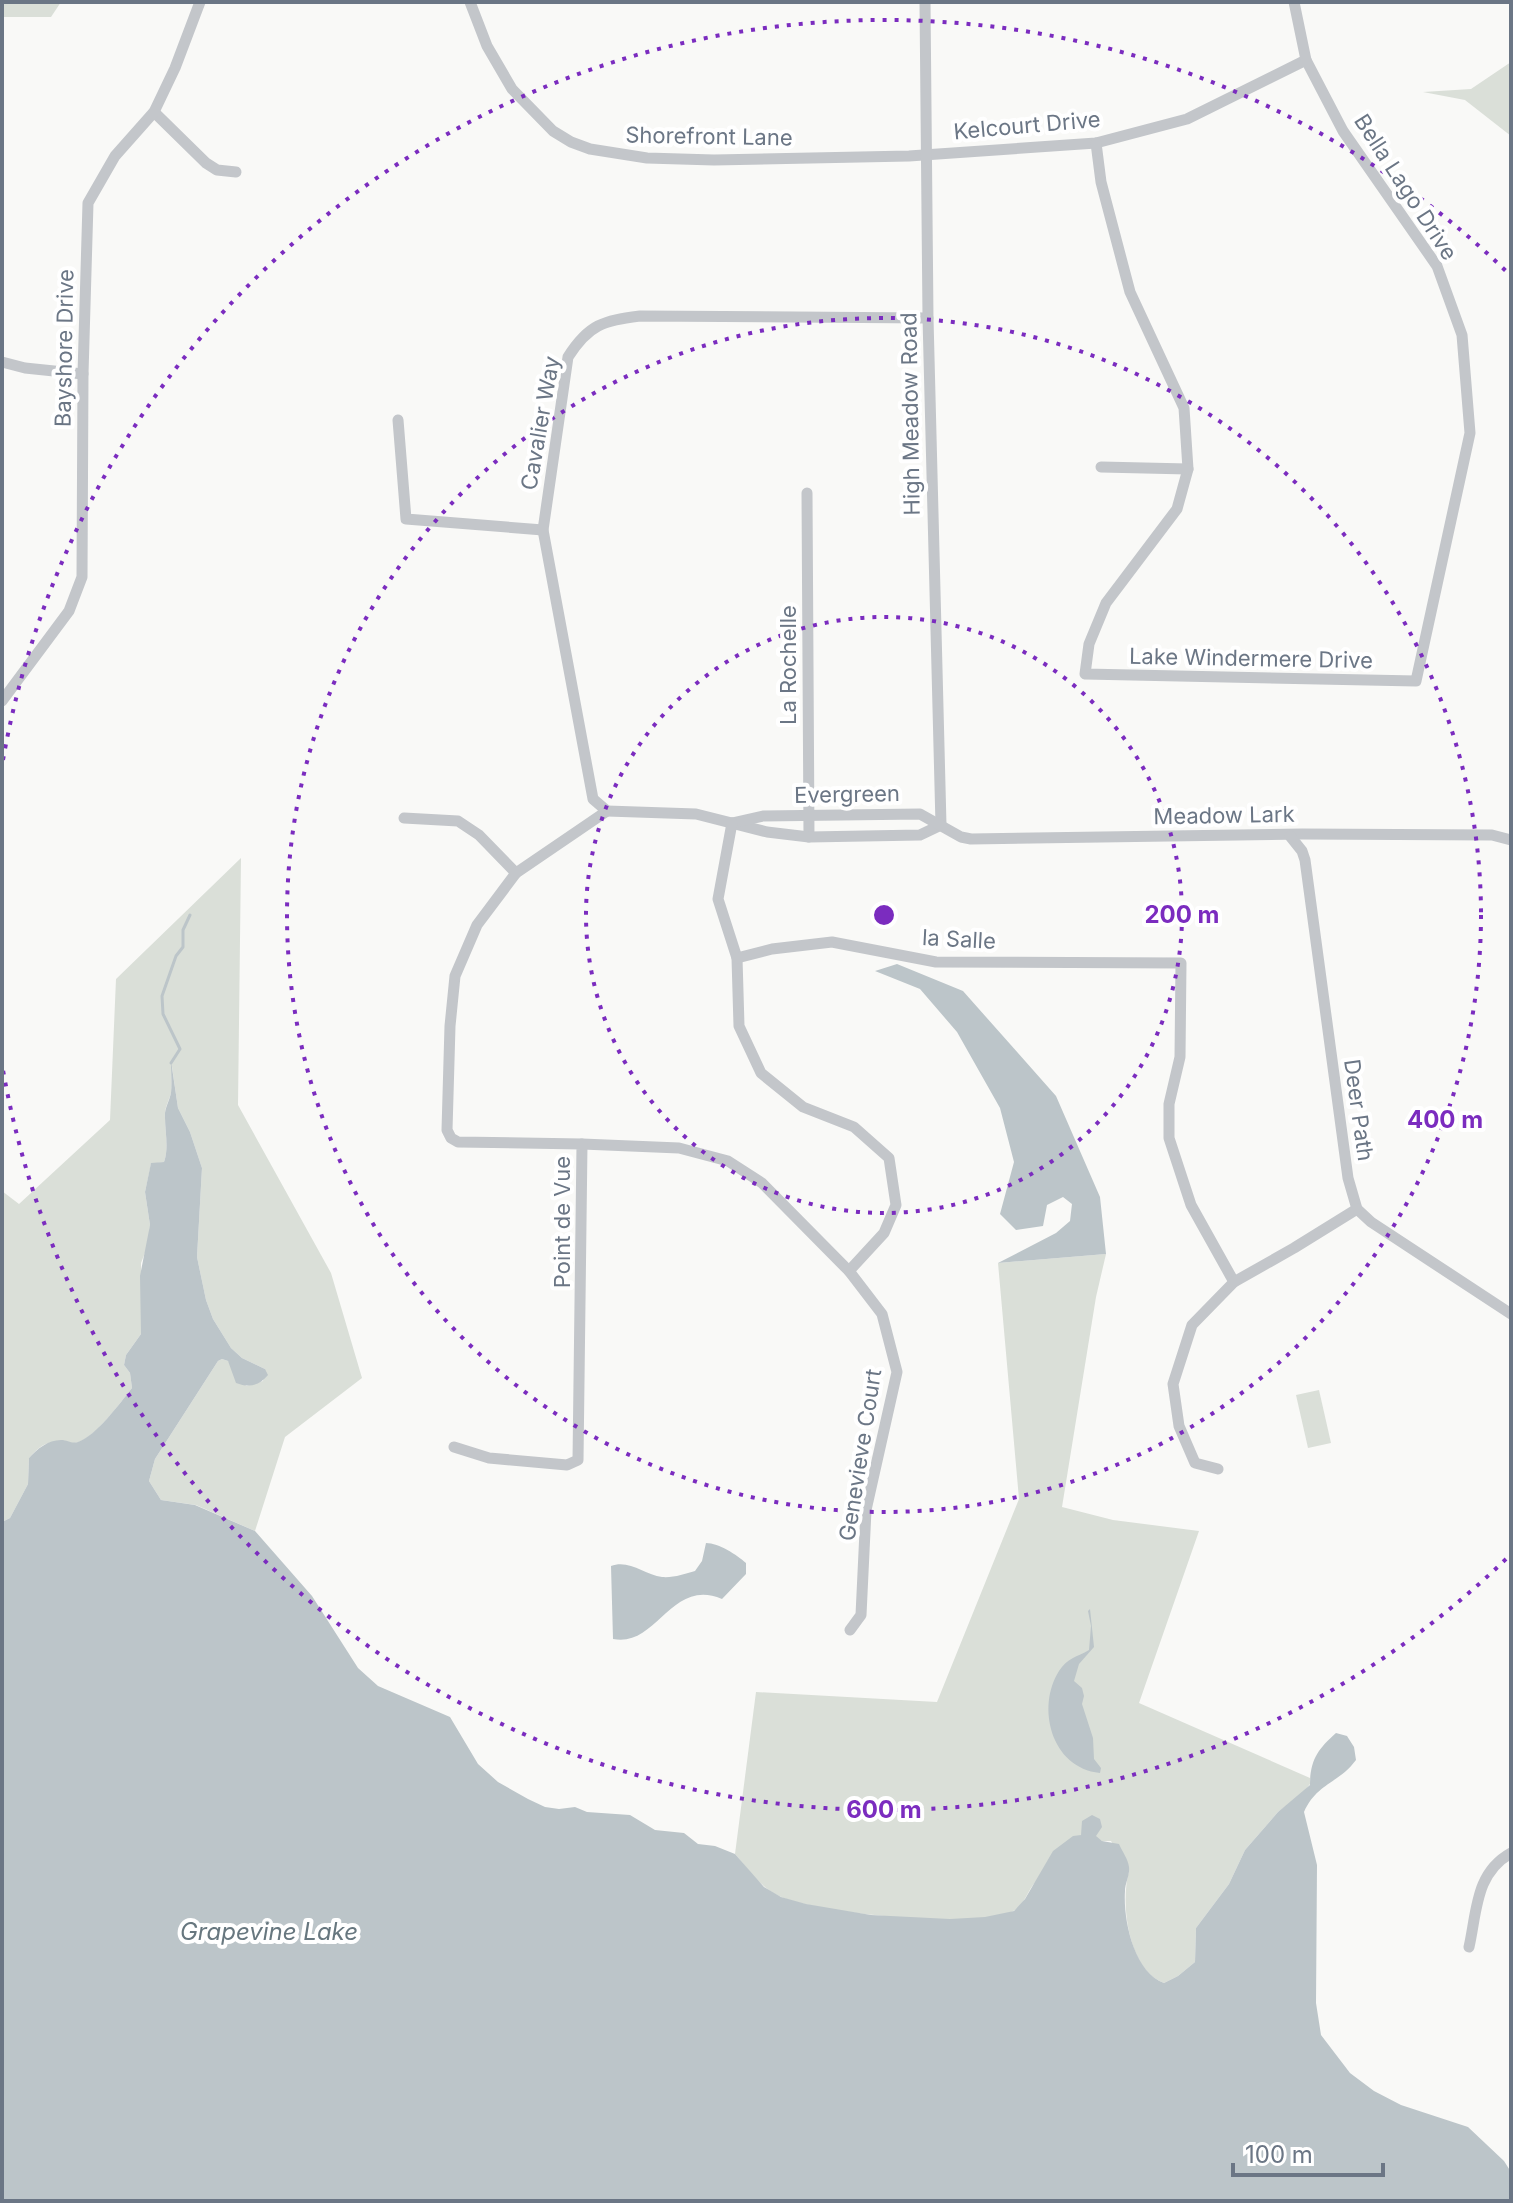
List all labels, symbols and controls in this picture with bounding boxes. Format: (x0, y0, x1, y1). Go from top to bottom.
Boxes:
street label: Kelcourt Drive (952, 106, 1102, 144)
street label: Bella Lago Drive (1349, 109, 1463, 265)
street label: Shorefront Lane (625, 122, 793, 150)
street label: Bayshore Drive (50, 269, 78, 427)
street label: High Meadow Road (895, 312, 925, 516)
street label: Cavalier Way (515, 354, 565, 492)
street label: La Rochelle (775, 605, 801, 725)
street label: Lake Windermere Drive (1129, 643, 1373, 673)
street label: Evergreen (794, 780, 900, 808)
street label: Meadow Lark (1153, 801, 1295, 829)
text: 200 m (1144, 900, 1220, 929)
centre of rings (870, 901, 898, 929)
street label: la Salle (921, 924, 997, 954)
street label: Deer Path (1339, 1057, 1379, 1163)
text: 400 m (1407, 1105, 1483, 1134)
street label: Point de Vue (549, 1156, 575, 1288)
street label: Genevieve Court (834, 1367, 886, 1543)
text: 600 m (846, 1795, 922, 1824)
water label: Grapevine Lake (180, 1917, 358, 1946)
scale bar (1233, 2127, 1383, 2177)
text: 100 m (1245, 2140, 1313, 2169)

